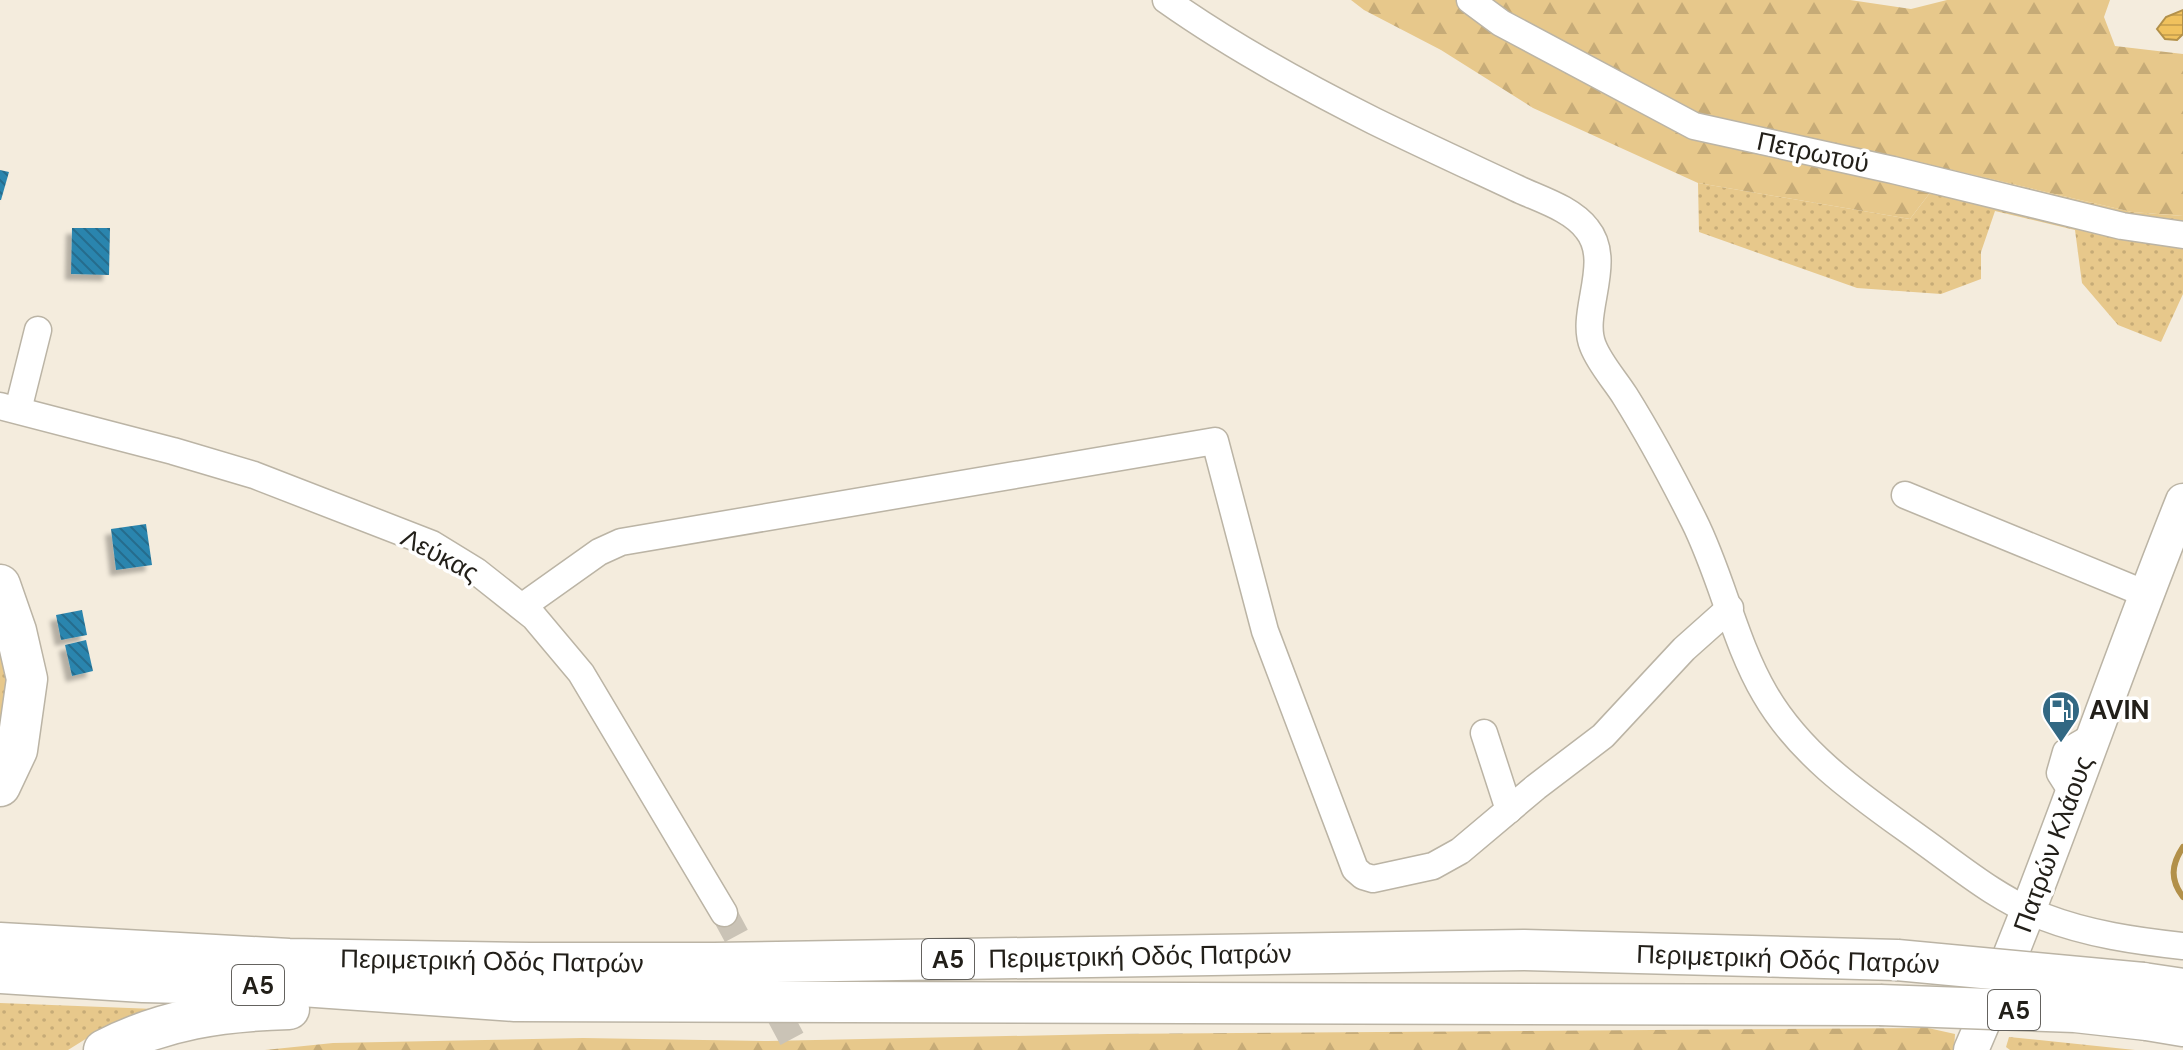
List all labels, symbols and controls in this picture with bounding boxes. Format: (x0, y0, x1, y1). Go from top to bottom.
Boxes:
street label: Πετρωτού (1754, 124, 1872, 180)
street label: Λεύκας (395, 520, 485, 590)
fuel station icon: AVIN (2040, 689, 2082, 744)
place label: AVIN (2089, 693, 2150, 727)
street label: Πατρών Κλάους (2005, 751, 2101, 937)
street label: Περιμετρική Οδός Πατρών (988, 936, 1292, 976)
street label: Περιμετρική Οδός Πατρών (1636, 937, 1940, 981)
road number: Α5 (922, 939, 974, 979)
street label: Περιμετρική Οδός Πατρών (340, 941, 644, 981)
road number: Α5 (232, 965, 284, 1005)
road number: Α5 (1988, 990, 2040, 1030)

